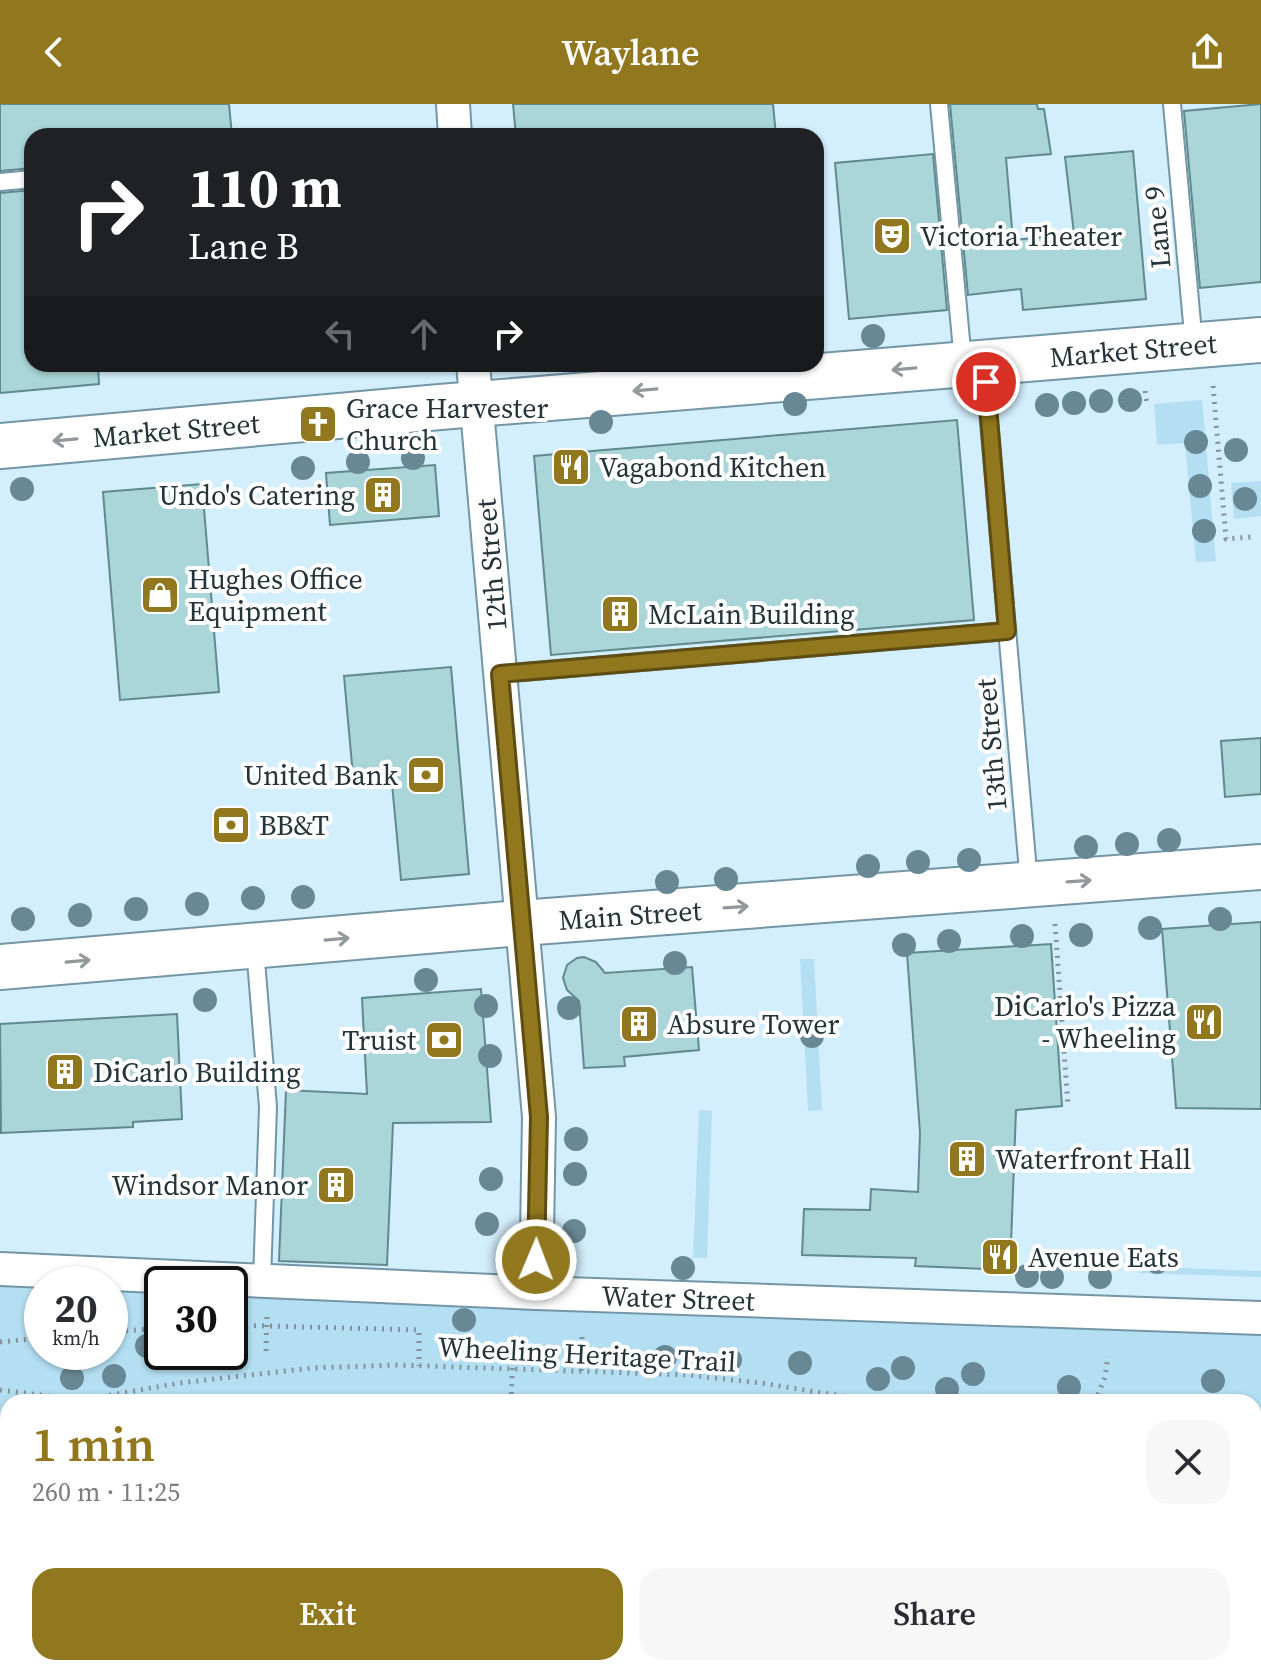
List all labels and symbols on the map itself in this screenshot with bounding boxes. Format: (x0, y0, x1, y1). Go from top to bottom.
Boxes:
street label: Lane 9 (1134, 184, 1180, 270)
theatre icon: Victoria Theater (871, 215, 913, 257)
place label: Victoria Theater (920, 217, 1122, 255)
street label: Market Street (1048, 324, 1219, 376)
pin (952, 348, 1020, 416)
one-way arrow (891, 362, 918, 377)
one-way arrow (632, 383, 659, 398)
place label: Grace Harvester Church (346, 389, 548, 459)
church icon: Grace Harvester Church (297, 403, 339, 445)
street label: Market Street (91, 404, 262, 456)
one-way arrow (52, 433, 79, 448)
restaurant icon: Vagabond Kitchen (550, 446, 592, 488)
place label: Vagabond Kitchen (599, 448, 826, 486)
building icon: Undo's Catering (362, 474, 404, 516)
place label: Undo's Catering (159, 476, 355, 514)
street label: 12th Street (466, 496, 516, 633)
place label: Hughes Office Equipment (188, 560, 363, 630)
shop icon: Hughes Office Equipment (139, 574, 181, 616)
building icon: McLain Building (599, 593, 641, 635)
place label: McLain Building (648, 595, 855, 633)
street label: 13th Street (966, 676, 1016, 813)
bank icon: United Bank (405, 754, 447, 796)
place label: United Bank (243, 756, 399, 794)
bank icon: BB&T (210, 804, 252, 846)
place label: BB&T (259, 806, 329, 844)
one-way arrow (1065, 873, 1091, 888)
street label: Main Street (557, 891, 704, 939)
one-way arrow (722, 899, 748, 914)
one-way arrow (323, 931, 350, 946)
one-way arrow (64, 953, 91, 968)
place label: DiCarlo's Pizza - Wheeling (994, 987, 1177, 1057)
restaurant icon: DiCarlo's Pizza - Wheeling (1183, 1001, 1225, 1043)
building icon: Absure Tower (618, 1003, 660, 1045)
place label: Absure Tower (667, 1005, 839, 1043)
bank icon: Truist (423, 1019, 465, 1061)
place label: Truist (342, 1021, 417, 1059)
building icon: DiCarlo Building (44, 1051, 86, 1093)
place label: DiCarlo Building (93, 1053, 301, 1091)
building icon: Waterfront Hall (946, 1138, 988, 1180)
place label: Waterfront Hall (995, 1140, 1191, 1178)
building icon: Windsor Manor (315, 1164, 357, 1206)
place label: Windsor Manor (112, 1166, 308, 1204)
position arrow (494, 1218, 578, 1302)
restaurant icon: Avenue Eats (979, 1236, 1021, 1278)
place label: Avenue Eats (1028, 1238, 1179, 1276)
speed limit sign: 30 (144, 1266, 248, 1370)
street label: Water Street (601, 1276, 756, 1320)
street label: Wheeling Heritage Trail (437, 1327, 737, 1381)

